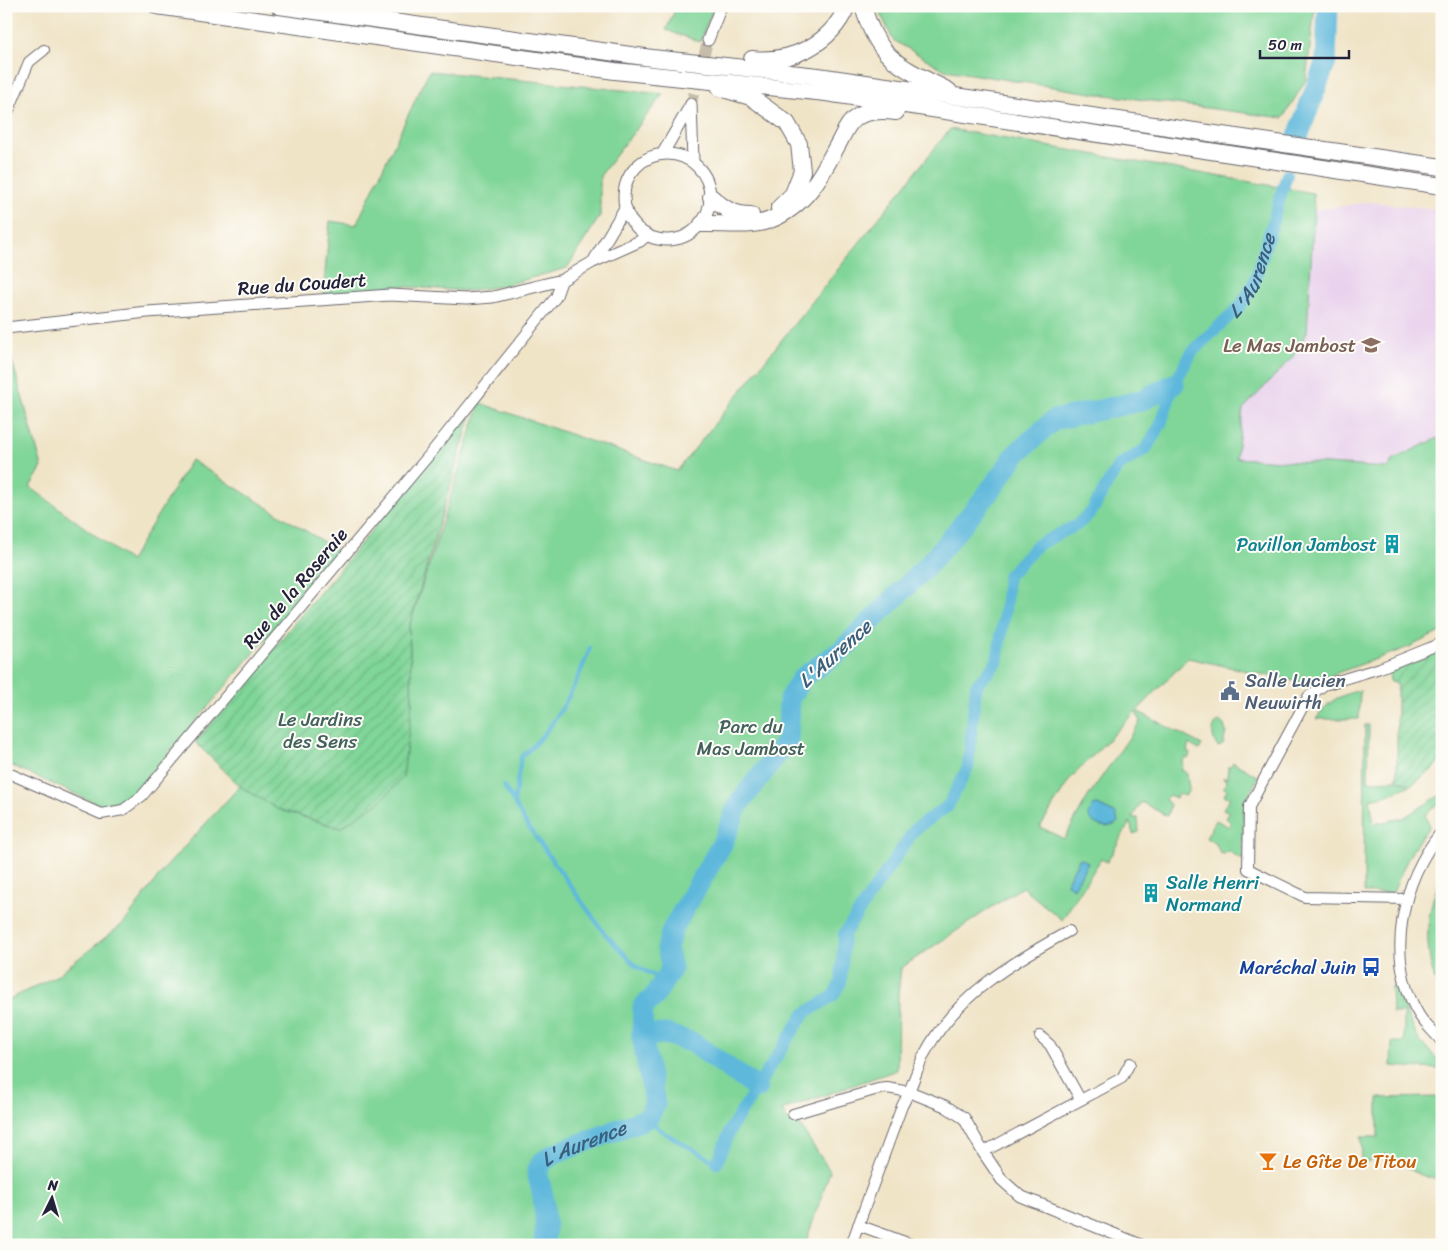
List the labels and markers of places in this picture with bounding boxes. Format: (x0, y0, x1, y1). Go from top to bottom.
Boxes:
place label: Le Mas Jambost (1223, 329, 1356, 362)
school or university icon: Le Mas Jambost (1360, 334, 1382, 356)
place label: Pavillon Jambost (1237, 528, 1377, 561)
building icon: Pavillon Jambost (1381, 533, 1403, 555)
place label: Salle Lucien Neuwirth (1245, 664, 1346, 719)
public building icon: Salle Lucien Neuwirth (1219, 680, 1241, 702)
place label: Salle Henri Normand (1166, 866, 1260, 921)
building icon: Salle Henri Normand (1140, 882, 1162, 904)
place label: Maréchal Juin (1239, 951, 1356, 984)
bus stop icon: Maréchal Juin (1360, 956, 1382, 978)
place label: Le Gîte De Titou (1283, 1145, 1416, 1178)
bar icon: Le Gîte De Titou (1257, 1150, 1279, 1172)

